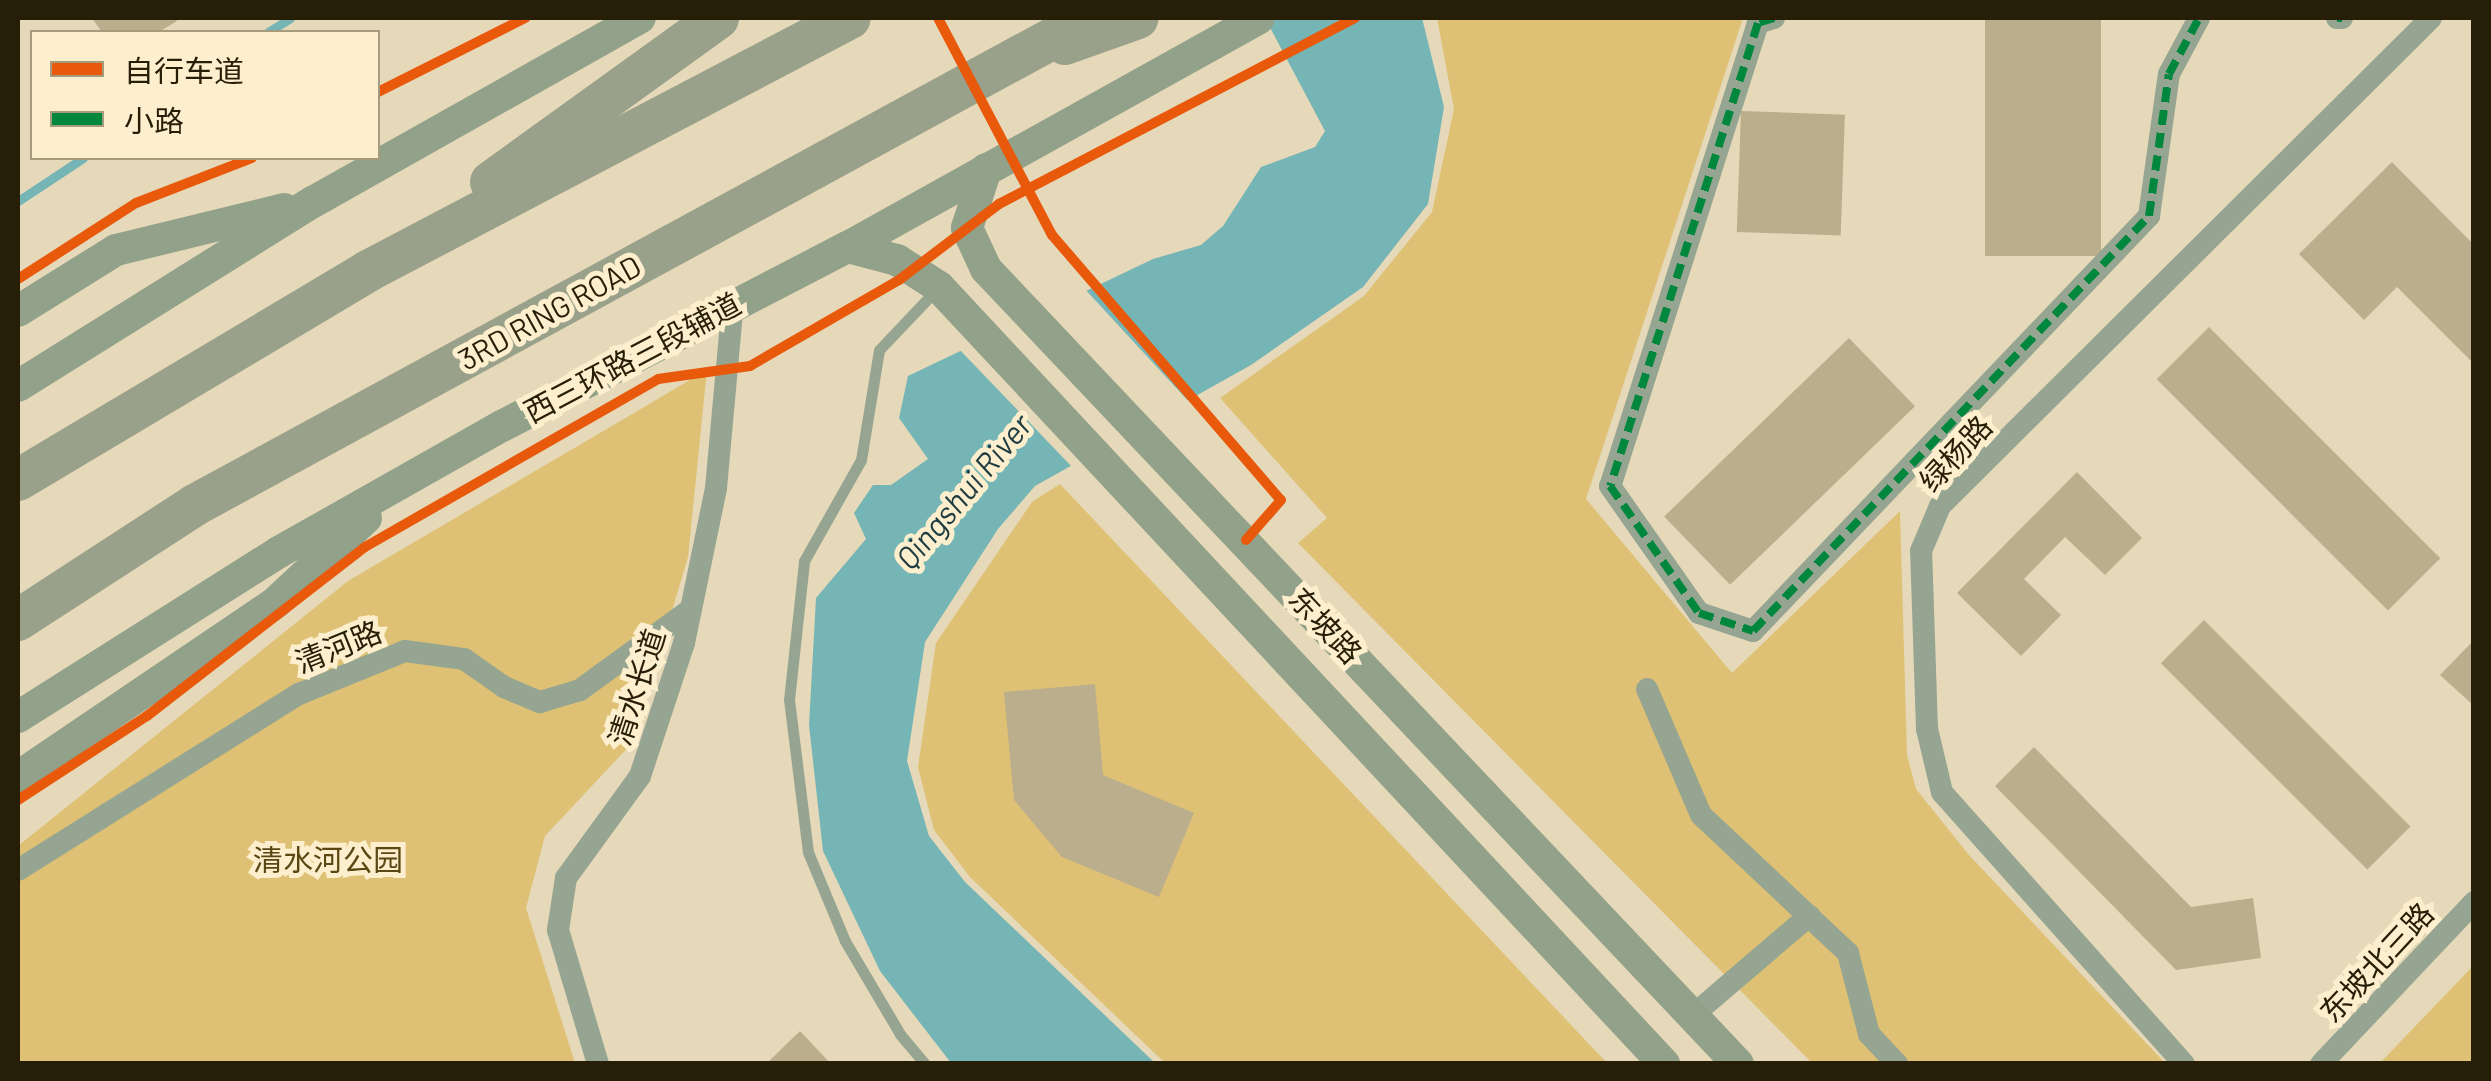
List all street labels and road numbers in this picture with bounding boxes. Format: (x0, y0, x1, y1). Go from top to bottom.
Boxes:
street label: 3RD RING ROAD (452, 247, 646, 377)
street label: 西三环路三段辅道 (518, 285, 746, 429)
street label: 绿杨路 (1911, 408, 1999, 498)
street label: 东坡路 (1282, 580, 1370, 670)
street label: 清河路 (290, 612, 386, 680)
street label: 清水长道 (600, 624, 672, 750)
street label: 东坡北三路 (2312, 895, 2440, 1029)

